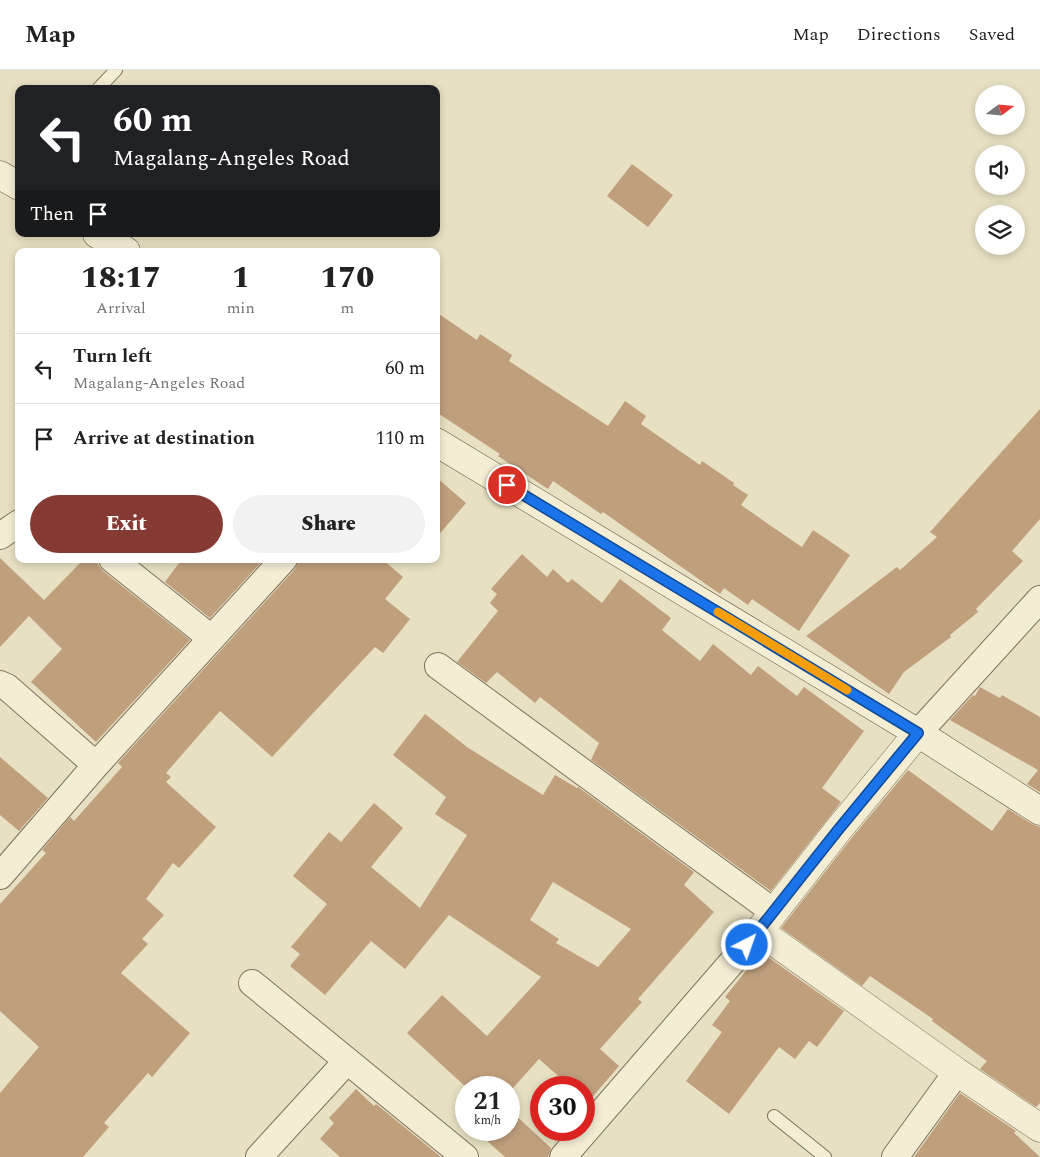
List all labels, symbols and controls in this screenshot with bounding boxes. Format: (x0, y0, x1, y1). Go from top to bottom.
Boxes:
text: Map (25, 17, 75, 53)
text: Map (793, 21, 829, 48)
text: Directions (857, 21, 941, 48)
text: Saved (969, 21, 1015, 48)
north arrow (975, 85, 1025, 135)
map controls (975, 85, 1025, 255)
text: 60 m (113, 94, 193, 147)
icon: left (30, 105, 95, 170)
text: Magalang-Angeles Road (113, 142, 350, 175)
button: sound (975, 145, 1025, 195)
text: Then (30, 200, 74, 229)
icon: arrive (84, 200, 112, 228)
button: layers (975, 205, 1025, 255)
text: 18:17 (81, 255, 161, 301)
text: 1 (232, 255, 250, 301)
text: 170 (320, 255, 374, 301)
text: Arrival (96, 296, 146, 320)
text: min (227, 296, 255, 320)
text: m (340, 296, 354, 320)
text: Turn left (73, 342, 152, 371)
text: 60 m (385, 354, 425, 383)
icon: left (30, 355, 58, 383)
text: Magalang-Angeles Road (73, 371, 245, 395)
text: Arrive at destination (73, 424, 255, 453)
text: 110 m (375, 424, 425, 453)
icon: arrive (30, 425, 58, 453)
pin (486, 464, 528, 506)
icon: arrive (493, 471, 521, 499)
button: Exit (30, 495, 223, 553)
button: Share (233, 495, 425, 553)
position arrow (720, 918, 772, 970)
speed limit sign: 30 (530, 1076, 595, 1141)
text: 21 (473, 1083, 502, 1121)
text: km/h (474, 1111, 501, 1130)

